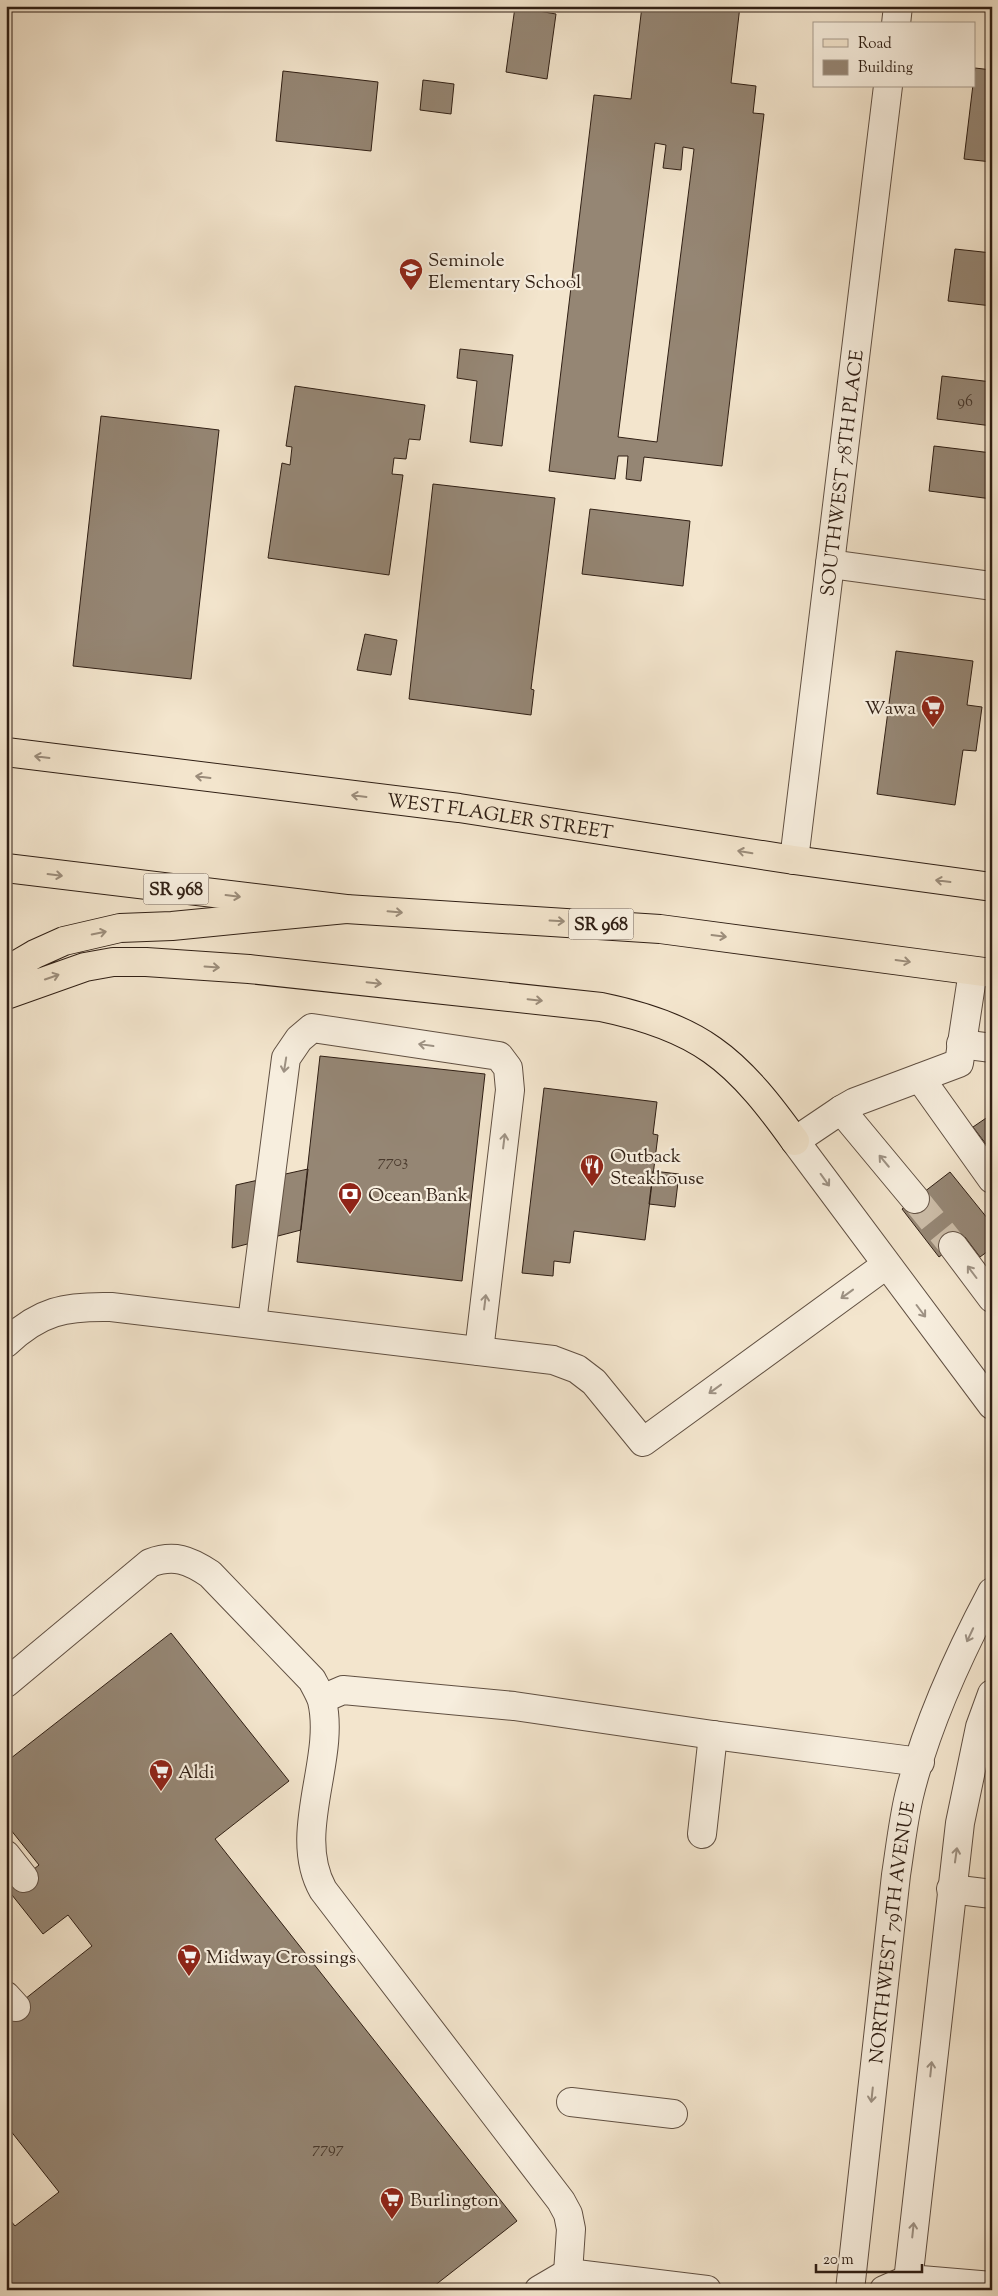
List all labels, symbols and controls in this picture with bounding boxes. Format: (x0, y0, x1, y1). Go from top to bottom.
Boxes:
legend (813, 22, 976, 88)
text: Road (858, 34, 892, 55)
text: Building (858, 58, 913, 79)
place label: Seminole Elementary School (428, 248, 581, 297)
school or university icon: Seminole Elementary School (398, 257, 424, 291)
street label: SOUTHWEST 78TH PLACE (815, 348, 872, 598)
house number: 96 (957, 391, 973, 414)
supermarket icon: Wawa (920, 694, 946, 728)
place label: Wawa (865, 696, 916, 723)
one-way arrow (34, 751, 50, 761)
one-way arrow (195, 772, 211, 782)
street label: WEST FLAGLER STREET (385, 788, 615, 848)
one-way arrow (351, 791, 367, 801)
one-way arrow (738, 847, 754, 857)
one-way arrow (46, 870, 62, 880)
road number: SR 968 (144, 874, 208, 904)
one-way arrow (936, 876, 952, 886)
one-way arrow (225, 891, 241, 901)
one-way arrow (387, 908, 403, 917)
road number: SR 968 (568, 909, 634, 940)
one-way arrow (549, 917, 565, 926)
one-way arrow (90, 927, 106, 937)
one-way arrow (711, 931, 727, 941)
one-way arrow (894, 956, 910, 966)
one-way arrow (204, 962, 220, 971)
one-way arrow (43, 972, 59, 981)
one-way arrow (365, 978, 381, 988)
one-way arrow (527, 995, 543, 1004)
one-way arrow (418, 1040, 434, 1050)
one-way arrow (280, 1057, 290, 1073)
one-way arrow (499, 1133, 509, 1149)
place label: Outback Steakhouse (610, 1144, 705, 1193)
house number: 7703 (378, 1151, 408, 1174)
restaurant icon: Outback Steakhouse (579, 1153, 605, 1187)
one-way arrow (878, 1155, 889, 1168)
one-way arrow (820, 1173, 830, 1187)
bank icon: Ocean Bank (337, 1181, 363, 1215)
place label: Ocean Bank (368, 1183, 469, 1210)
one-way arrow (967, 1266, 978, 1279)
one-way arrow (840, 1289, 854, 1299)
one-way arrow (480, 1295, 490, 1311)
one-way arrow (916, 1304, 926, 1318)
one-way arrow (708, 1384, 722, 1394)
one-way arrow (964, 1627, 974, 1642)
supermarket icon: Aldi (148, 1758, 174, 1792)
place label: Aldi (178, 1760, 215, 1787)
street label: NORTHWEST 79TH AVENUE (864, 1799, 924, 2065)
one-way arrow (951, 1847, 961, 1863)
supermarket icon: Midway Crossings (176, 1943, 202, 1977)
place label: Midway Crossings (206, 1945, 356, 1972)
one-way arrow (926, 2061, 936, 2077)
one-way arrow (867, 2086, 877, 2102)
house number: 7797 (312, 2138, 344, 2161)
supermarket icon: Burlington (379, 2186, 405, 2220)
place label: Burlington (410, 2188, 499, 2215)
one-way arrow (908, 2222, 918, 2238)
scale bar (816, 2241, 922, 2273)
text: 20 m (823, 2250, 854, 2271)

